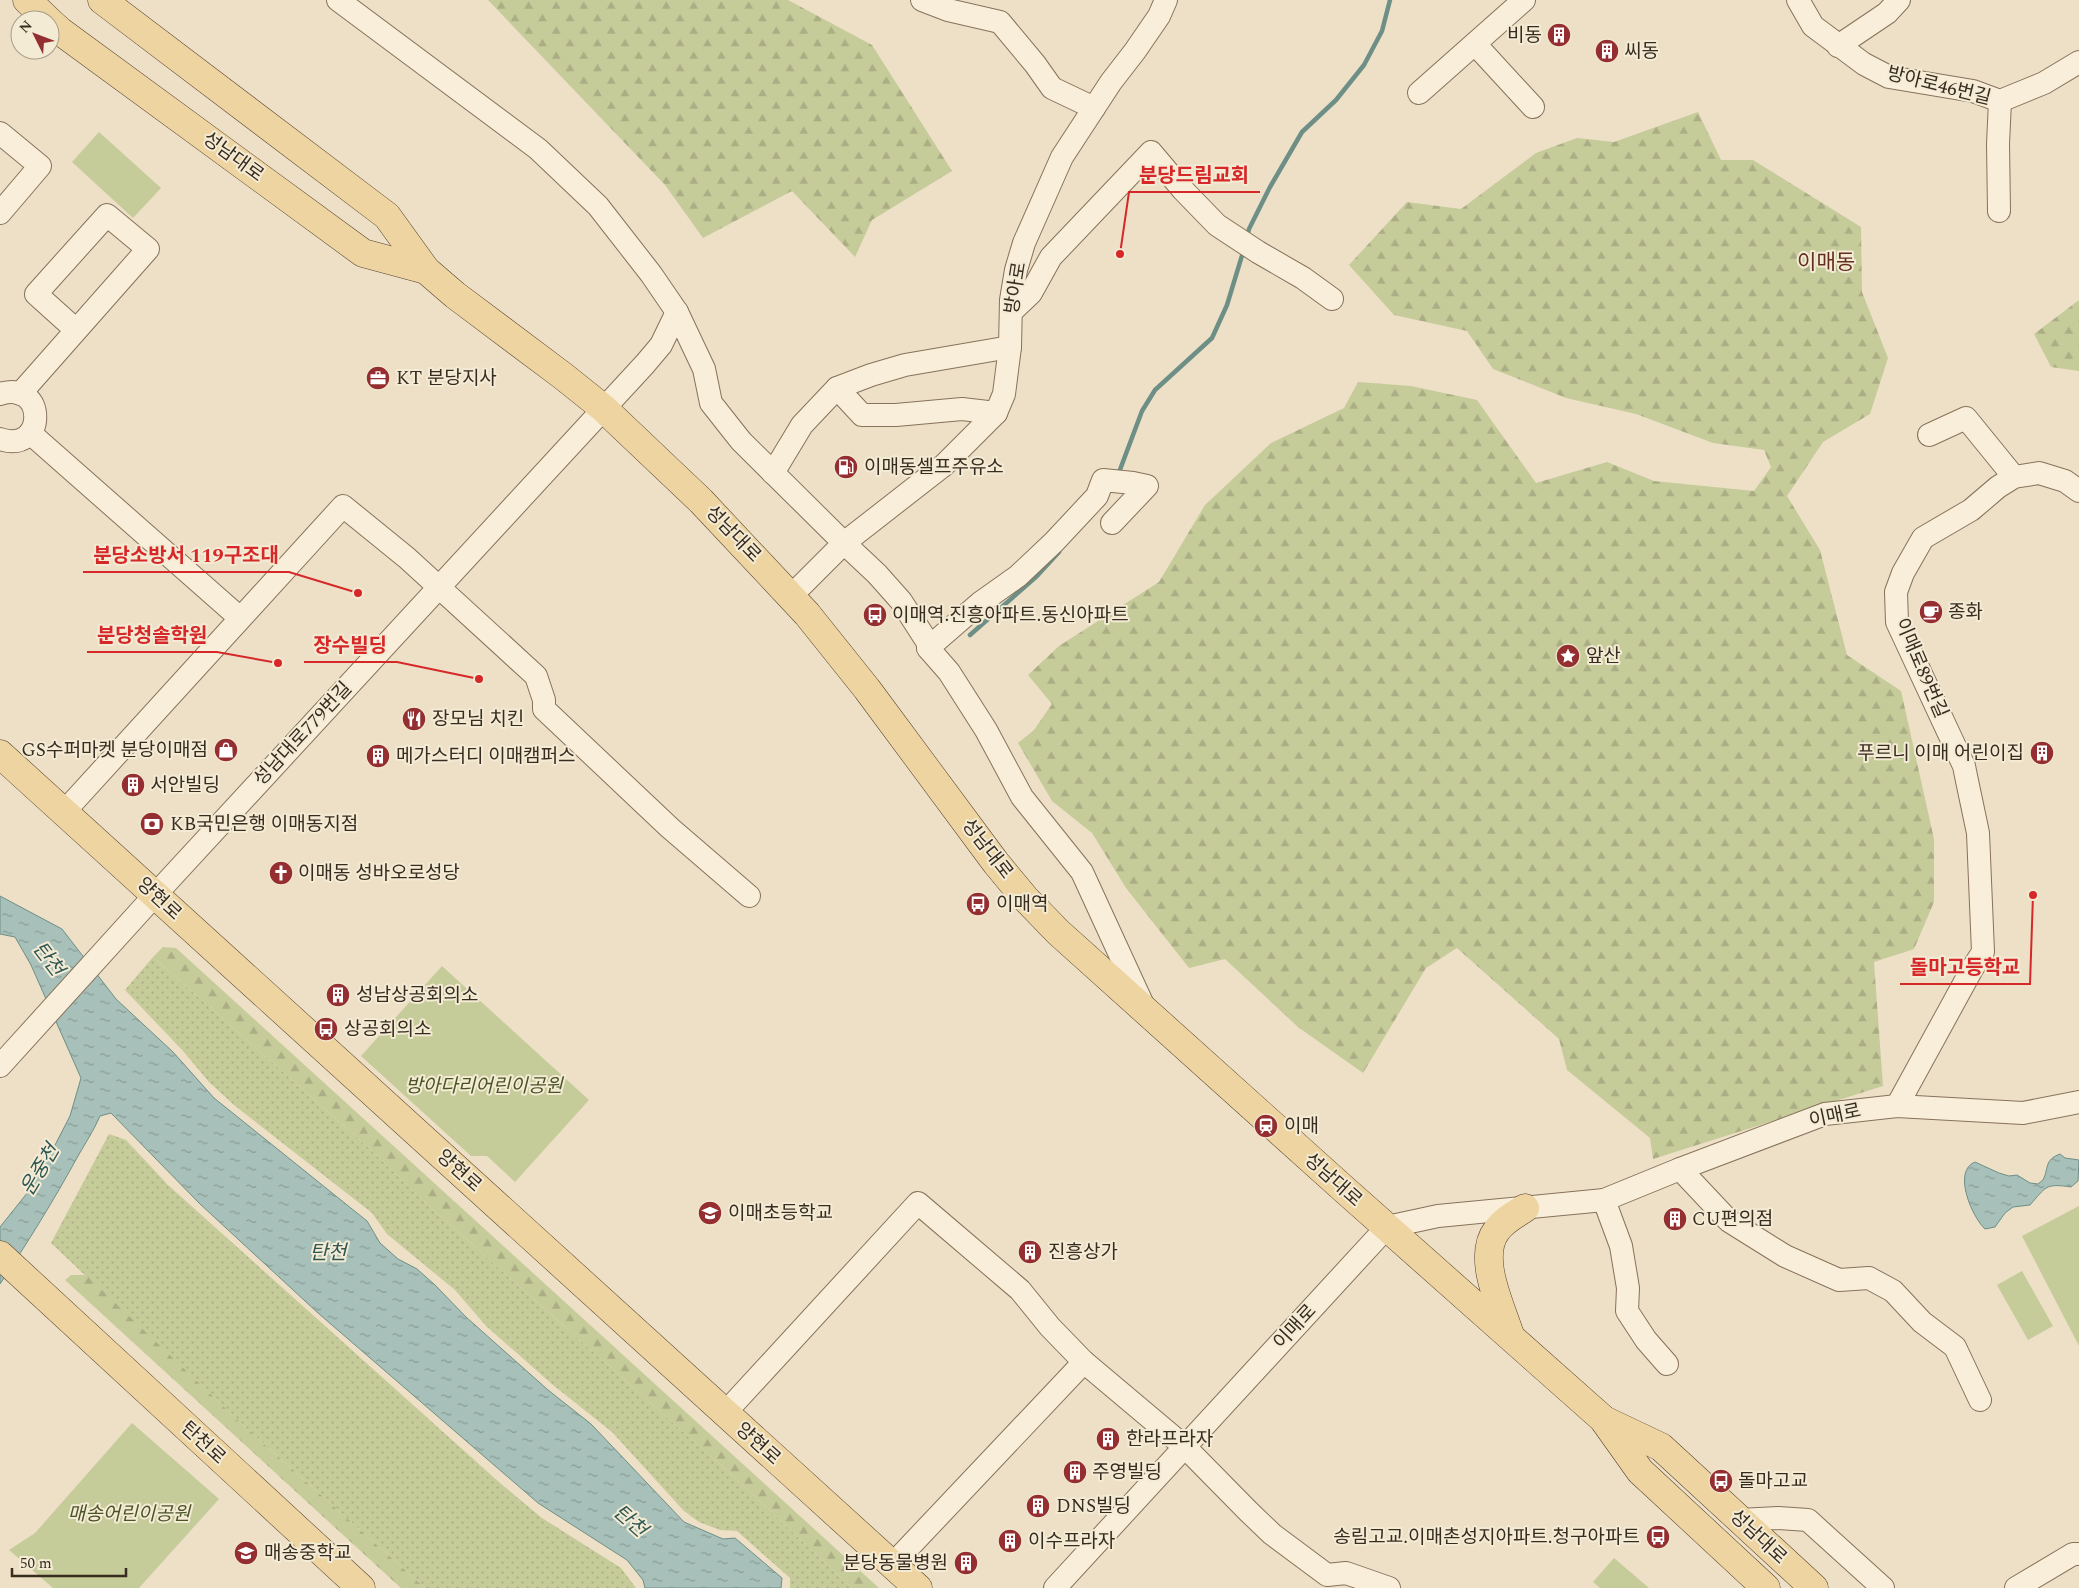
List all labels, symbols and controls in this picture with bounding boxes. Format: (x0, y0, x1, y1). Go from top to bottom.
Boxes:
north arrow (10, 10, 60, 60)
text: N (14, 15, 37, 38)
place label: 비동 (1507, 21, 1542, 50)
building icon: 비동 (1546, 22, 1572, 48)
place label: 씨동 (1624, 37, 1659, 66)
building icon: 씨동 (1594, 38, 1620, 64)
street label: 방아로46번길 (1884, 59, 1994, 113)
street label: 성남대로 (196, 125, 270, 189)
callout: 분당드림교회 (1129, 157, 1260, 192)
text: 분당드림교회 (1139, 161, 1249, 191)
district label: 이매동 (1797, 247, 1855, 279)
street label: 방아로 (998, 260, 1034, 316)
place label: KT 분당지사 (396, 364, 497, 393)
office icon: KT 분당지사 (365, 365, 391, 391)
place label: 이매동셀프주유소 (864, 453, 1004, 482)
fuel station icon: 이매동셀프주유소 (833, 454, 859, 480)
street label: 성남대로 (698, 499, 768, 569)
callout: 분당소방서 119구조대 (83, 537, 289, 572)
text: 분당소방서 119구조대 (93, 541, 279, 571)
place label: 종화 (1948, 598, 1983, 627)
cafe icon: 종화 (1918, 599, 1944, 625)
place label: 이매역.진흥아파트.동신아파트 (892, 601, 1129, 630)
bus stop icon: 이매역.진흥아파트.동신아파트 (862, 602, 888, 628)
street label: 이매로89번길 (1887, 613, 1955, 723)
callout: 분당청솔학원 (87, 617, 217, 652)
text: 분당청솔학원 (97, 621, 207, 651)
callout: 장수빌딩 (304, 627, 397, 662)
text: 장수빌딩 (313, 631, 387, 661)
place label: 앞산 (1586, 642, 1621, 671)
place icon: 앞산 (1555, 643, 1581, 669)
street label: 성남대로779번길 (247, 675, 359, 793)
place label: 장모님 치킨 (432, 705, 524, 734)
restaurant icon: 장모님 치킨 (401, 706, 427, 732)
place label: GS수퍼마켓 분당이매점 (21, 736, 208, 765)
shop icon: GS수퍼마켓 분당이매점 (213, 737, 239, 763)
place label: 푸르니 이매 어린이집 (1857, 739, 2024, 768)
building icon: 푸르니 이매 어린이집 (2029, 740, 2055, 766)
place label: 메가스터디 이매캠퍼스 (396, 742, 576, 771)
building icon: 메가스터디 이매캠퍼스 (365, 743, 391, 769)
place label: 서안빌딩 (150, 771, 220, 800)
building icon: 서안빌딩 (120, 772, 146, 798)
place label: KB국민은행 이매동지점 (170, 810, 358, 839)
bank icon: KB국민은행 이매동지점 (139, 811, 165, 837)
street label: 성남대로 (954, 813, 1020, 885)
place label: 이매동 성바오로성당 (298, 859, 460, 888)
church icon: 이매동 성바오로성당 (268, 860, 294, 886)
street label: 양현로 (130, 871, 188, 927)
place label: 이매역 (996, 890, 1048, 919)
bus stop icon: 이매역 (965, 891, 991, 917)
water label: 탄천 (25, 935, 73, 985)
callout: 돌마고등학교 (1900, 949, 2030, 984)
text: 돌마고등학교 (1910, 953, 2020, 983)
place label: 성남상공회의소 (356, 981, 478, 1010)
building icon: 성남상공회의소 (325, 982, 351, 1008)
place label: 상공회의소 (344, 1015, 431, 1044)
bus stop icon: 상공회의소 (313, 1016, 339, 1042)
park label: 방아다리어린이공원 (405, 1072, 564, 1101)
street label: 이매로 (1806, 1096, 1864, 1136)
place label: 이매 (1284, 1112, 1319, 1141)
station icon: 이매 (1253, 1113, 1279, 1139)
water label: 운중천 (13, 1136, 68, 1201)
street label: 양현로 (430, 1143, 488, 1199)
street label: 성남대로 (1297, 1146, 1369, 1214)
place label: 이매초등학교 (728, 1199, 833, 1228)
school or university icon: 이매초등학교 (697, 1200, 723, 1226)
place label: CU편의점 (1692, 1205, 1773, 1234)
building icon: CU편의점 (1662, 1206, 1688, 1232)
water label: 탄천 (310, 1238, 349, 1268)
place label: 진흥상가 (1048, 1238, 1118, 1267)
building icon: 진흥상가 (1017, 1239, 1043, 1265)
street label: 이매로 (1267, 1298, 1323, 1356)
street label: 탄천로 (174, 1415, 232, 1471)
street label: 양현로 (729, 1416, 787, 1472)
place label: 한라프라자 (1126, 1425, 1213, 1454)
building icon: 한라프라자 (1095, 1426, 1121, 1452)
place label: 주영빌딩 (1092, 1458, 1162, 1487)
building icon: 주영빌딩 (1062, 1459, 1088, 1485)
place label: 돌마고교 (1738, 1467, 1808, 1496)
bus stop icon: 돌마고교 (1708, 1468, 1734, 1494)
place label: DNS빌딩 (1056, 1492, 1131, 1521)
building icon: DNS빌딩 (1025, 1493, 1051, 1519)
water label: 탄천 (606, 1498, 656, 1546)
park label: 매송어린이공원 (68, 1500, 192, 1529)
street label: 성남대로 (1723, 1503, 1793, 1571)
place label: 송림고교.이매촌성지아파트.청구아파트 (1333, 1523, 1640, 1552)
bus stop icon: 송림고교.이매촌성지아파트.청구아파트 (1645, 1524, 1671, 1550)
place label: 이수프라자 (1028, 1527, 1115, 1556)
building icon: 이수프라자 (997, 1528, 1023, 1554)
place label: 매송중학교 (264, 1539, 351, 1568)
school or university icon: 매송중학교 (233, 1540, 259, 1566)
scale bar (12, 1546, 126, 1578)
place label: 분당동물병원 (843, 1549, 948, 1578)
building icon: 분당동물병원 (953, 1550, 979, 1576)
text: 50 m (20, 1552, 52, 1575)

